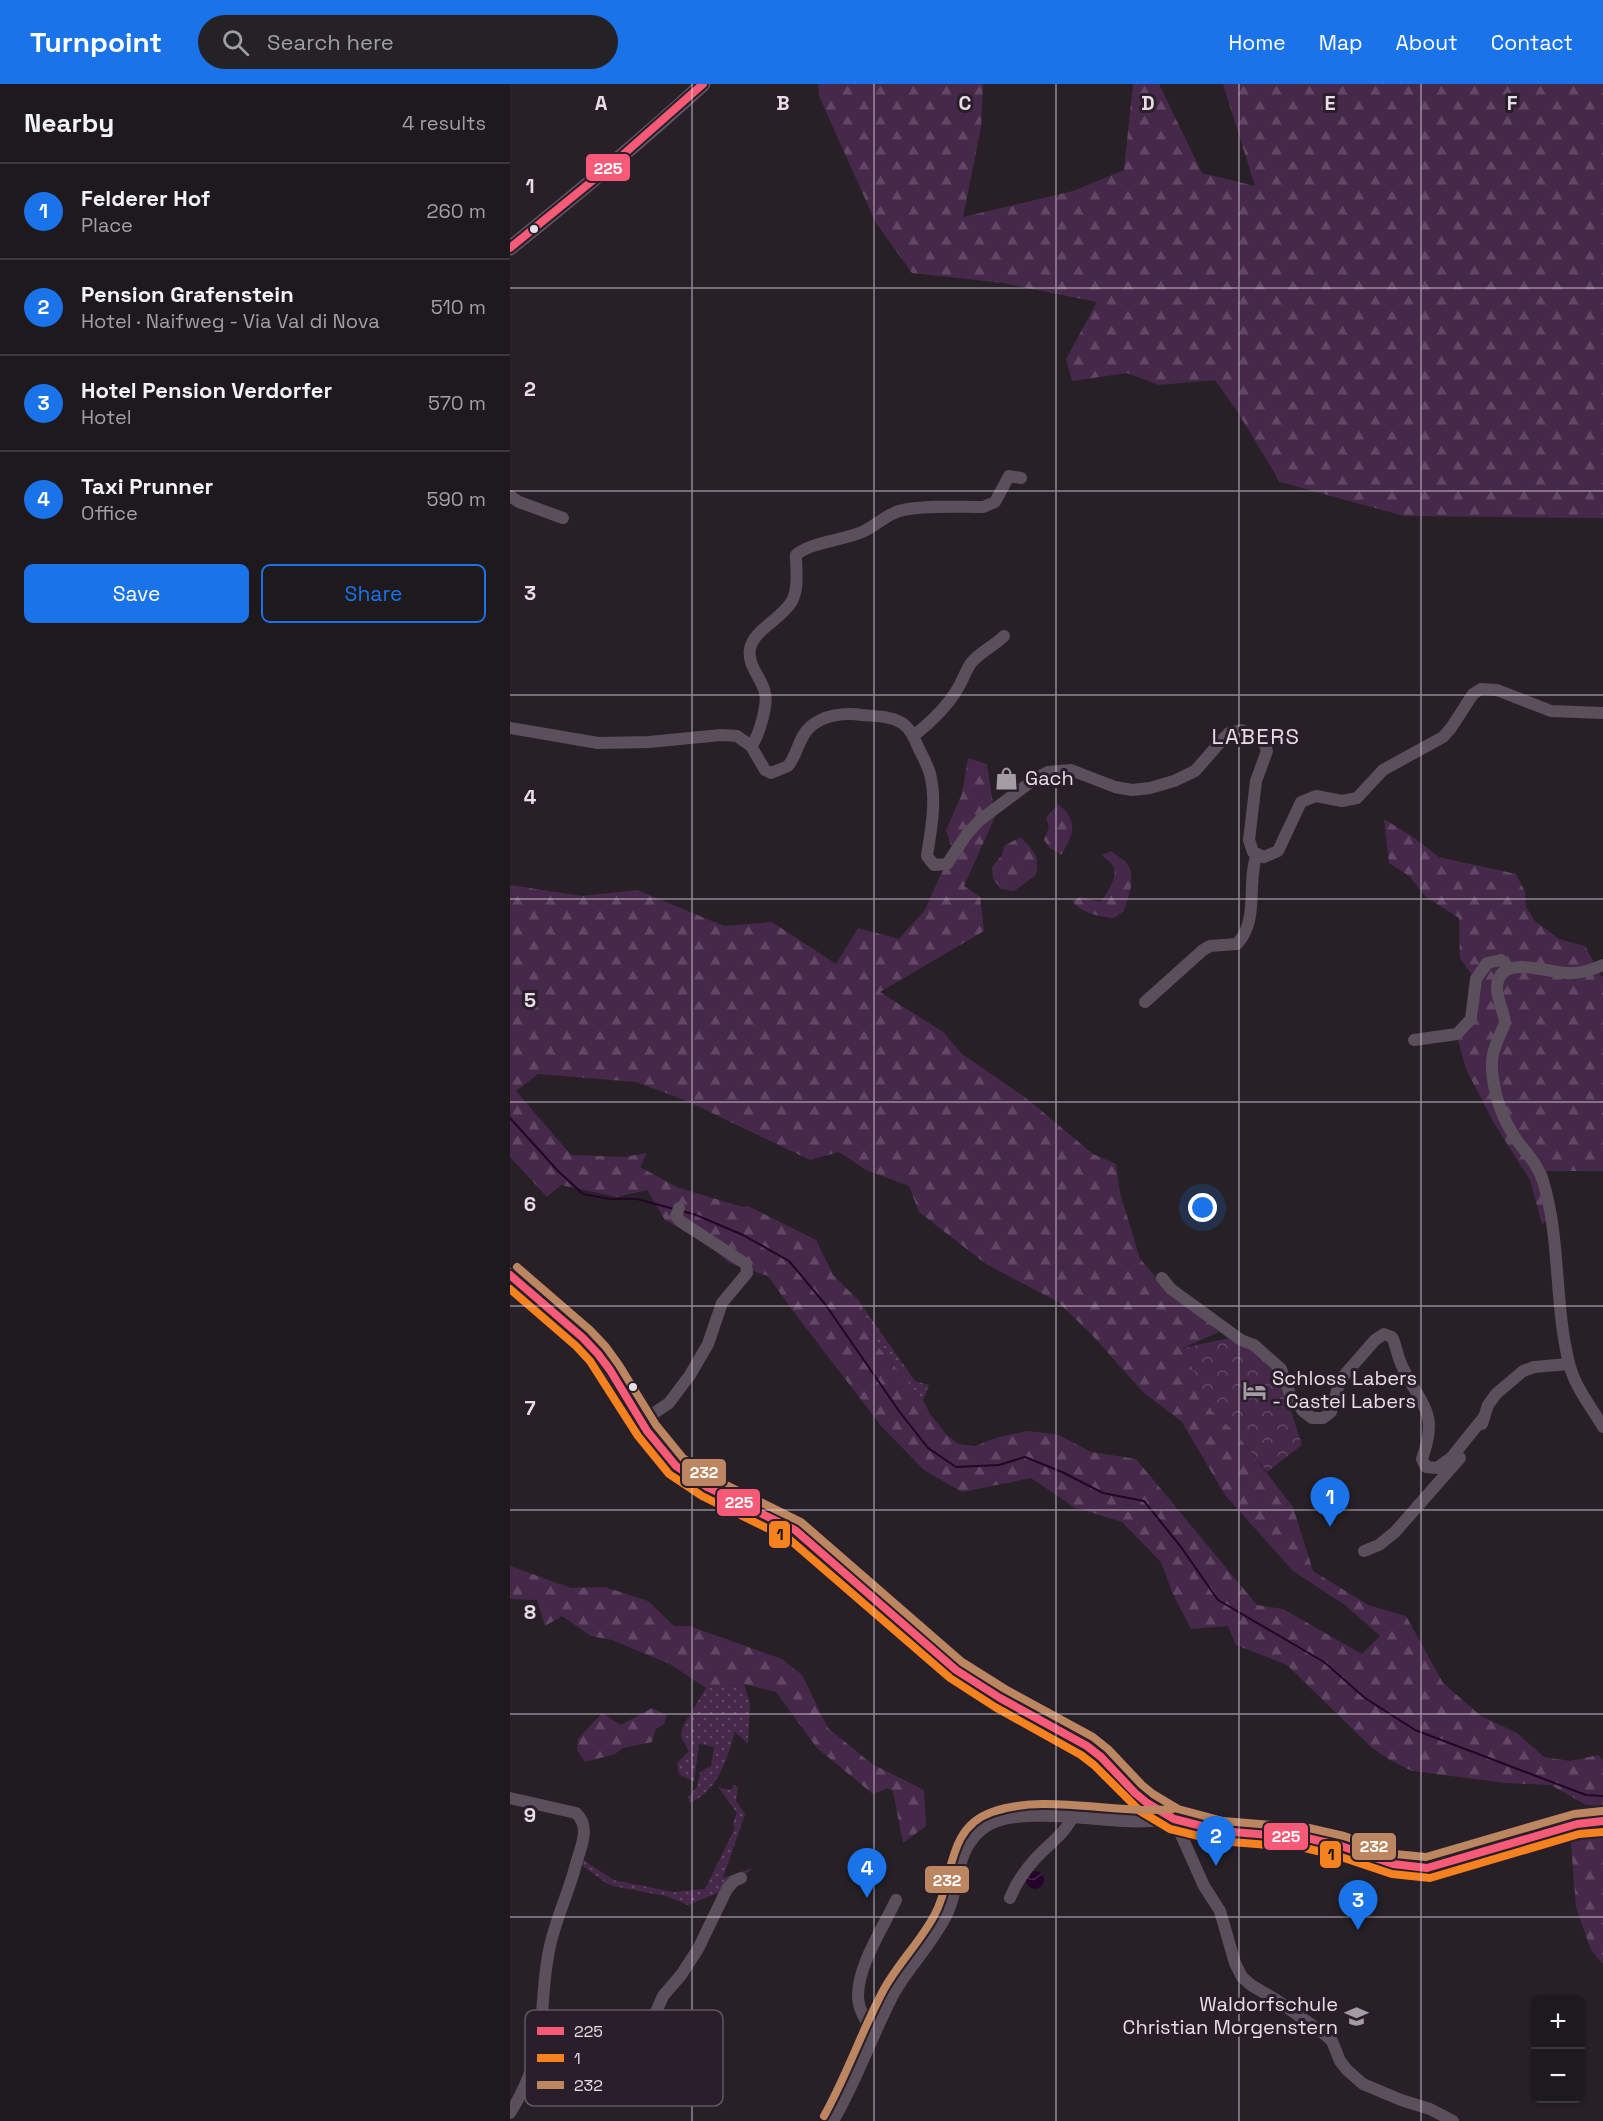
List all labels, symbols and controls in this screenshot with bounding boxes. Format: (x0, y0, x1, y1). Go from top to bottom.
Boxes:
search box (198, 15, 618, 69)
text: Turnpoint (30, 24, 162, 60)
icon: search (219, 26, 252, 59)
text: Search here (267, 28, 394, 56)
text: Home (1228, 29, 1286, 56)
text: Map (1319, 29, 1363, 56)
text: About (1396, 29, 1458, 56)
text: Contact (1491, 29, 1573, 56)
text: A (595, 90, 608, 116)
text: B (776, 90, 790, 116)
text: C (959, 90, 972, 116)
text: D (1141, 90, 1155, 116)
text: E (1324, 90, 1336, 116)
text: F (1507, 90, 1518, 116)
text: Nearby (24, 106, 114, 140)
text: 4 results (402, 110, 486, 136)
line badge: 225 (585, 153, 631, 182)
text: 225 (594, 158, 623, 179)
text: 1 (525, 173, 535, 199)
text: Felderer Hof (81, 184, 210, 212)
text: 1 (39, 198, 48, 224)
text: 260 m (427, 198, 486, 224)
text: Place (81, 212, 133, 238)
unlabelled marker (528, 223, 540, 235)
text: Pension Grafenstein (81, 280, 294, 308)
text: 2 (38, 294, 49, 320)
text: 510 m (431, 294, 486, 320)
text: Hotel · Naifweg - Via Val di Nova (81, 308, 380, 334)
text: Hotel Pension Verdorfer (81, 376, 332, 404)
text: 2 (524, 376, 536, 402)
text: 3 (37, 390, 50, 416)
text: 570 m (428, 390, 486, 416)
text: Hotel (81, 404, 132, 430)
text: Taxi Prunner (81, 472, 213, 500)
text: 4 (37, 486, 50, 512)
text: 590 m (427, 486, 486, 512)
text: Office (81, 500, 138, 526)
button: Save (24, 564, 249, 623)
button: Share (261, 564, 486, 623)
text: 3 (524, 580, 536, 606)
district label: LABERS (1211, 722, 1301, 750)
shop icon: Gach (994, 765, 1020, 791)
place label: Gach (1025, 765, 1074, 791)
text: 4 (524, 784, 537, 810)
text: 5 (524, 987, 536, 1013)
text: 6 (524, 1191, 536, 1217)
your location (1188, 1193, 1217, 1222)
place label: Schloss Labers - Castel Labers (1272, 1365, 1417, 1414)
hotel icon: Schloss Labers - Castel Labers (1241, 1377, 1267, 1403)
unlabelled marker (627, 1381, 639, 1393)
text: 7 (524, 1395, 536, 1421)
line badge: 232 (681, 1458, 727, 1487)
text: 232 (690, 1462, 718, 1483)
pin: 1 (1310, 1478, 1350, 1527)
line badge: 225 (716, 1488, 761, 1517)
text: 225 (725, 1492, 754, 1513)
line badge: 1 (768, 1520, 791, 1549)
text: 1 (776, 1524, 784, 1545)
text: 8 (524, 1599, 536, 1625)
text: 9 (524, 1802, 536, 1828)
pin: 2 (1196, 1816, 1236, 1866)
line badge: 225 (1263, 1822, 1309, 1851)
text: 225 (1272, 1826, 1301, 1847)
line badge: 232 (1351, 1832, 1397, 1861)
text: 232 (1360, 1836, 1388, 1857)
line badge: 1 (1319, 1840, 1342, 1869)
text: 1 (1327, 1844, 1335, 1865)
pin: 4 (848, 1848, 886, 1898)
line badge: 232 (924, 1865, 970, 1894)
text: 232 (933, 1870, 961, 1891)
pin: 3 (1338, 1880, 1378, 1930)
place label: Waldorfschule Christian Morgenstern (1123, 1991, 1338, 2040)
map controls (1531, 1995, 1585, 2103)
button: + (1531, 1995, 1585, 2049)
school or university icon: Waldorfschule Christian Morgenstern (1343, 2003, 1369, 2029)
legend (525, 2010, 723, 2106)
text: 225 (574, 2021, 603, 2042)
text: 1 (574, 2048, 581, 2069)
button: − (1531, 2049, 1585, 2103)
text: 232 (574, 2075, 603, 2096)

